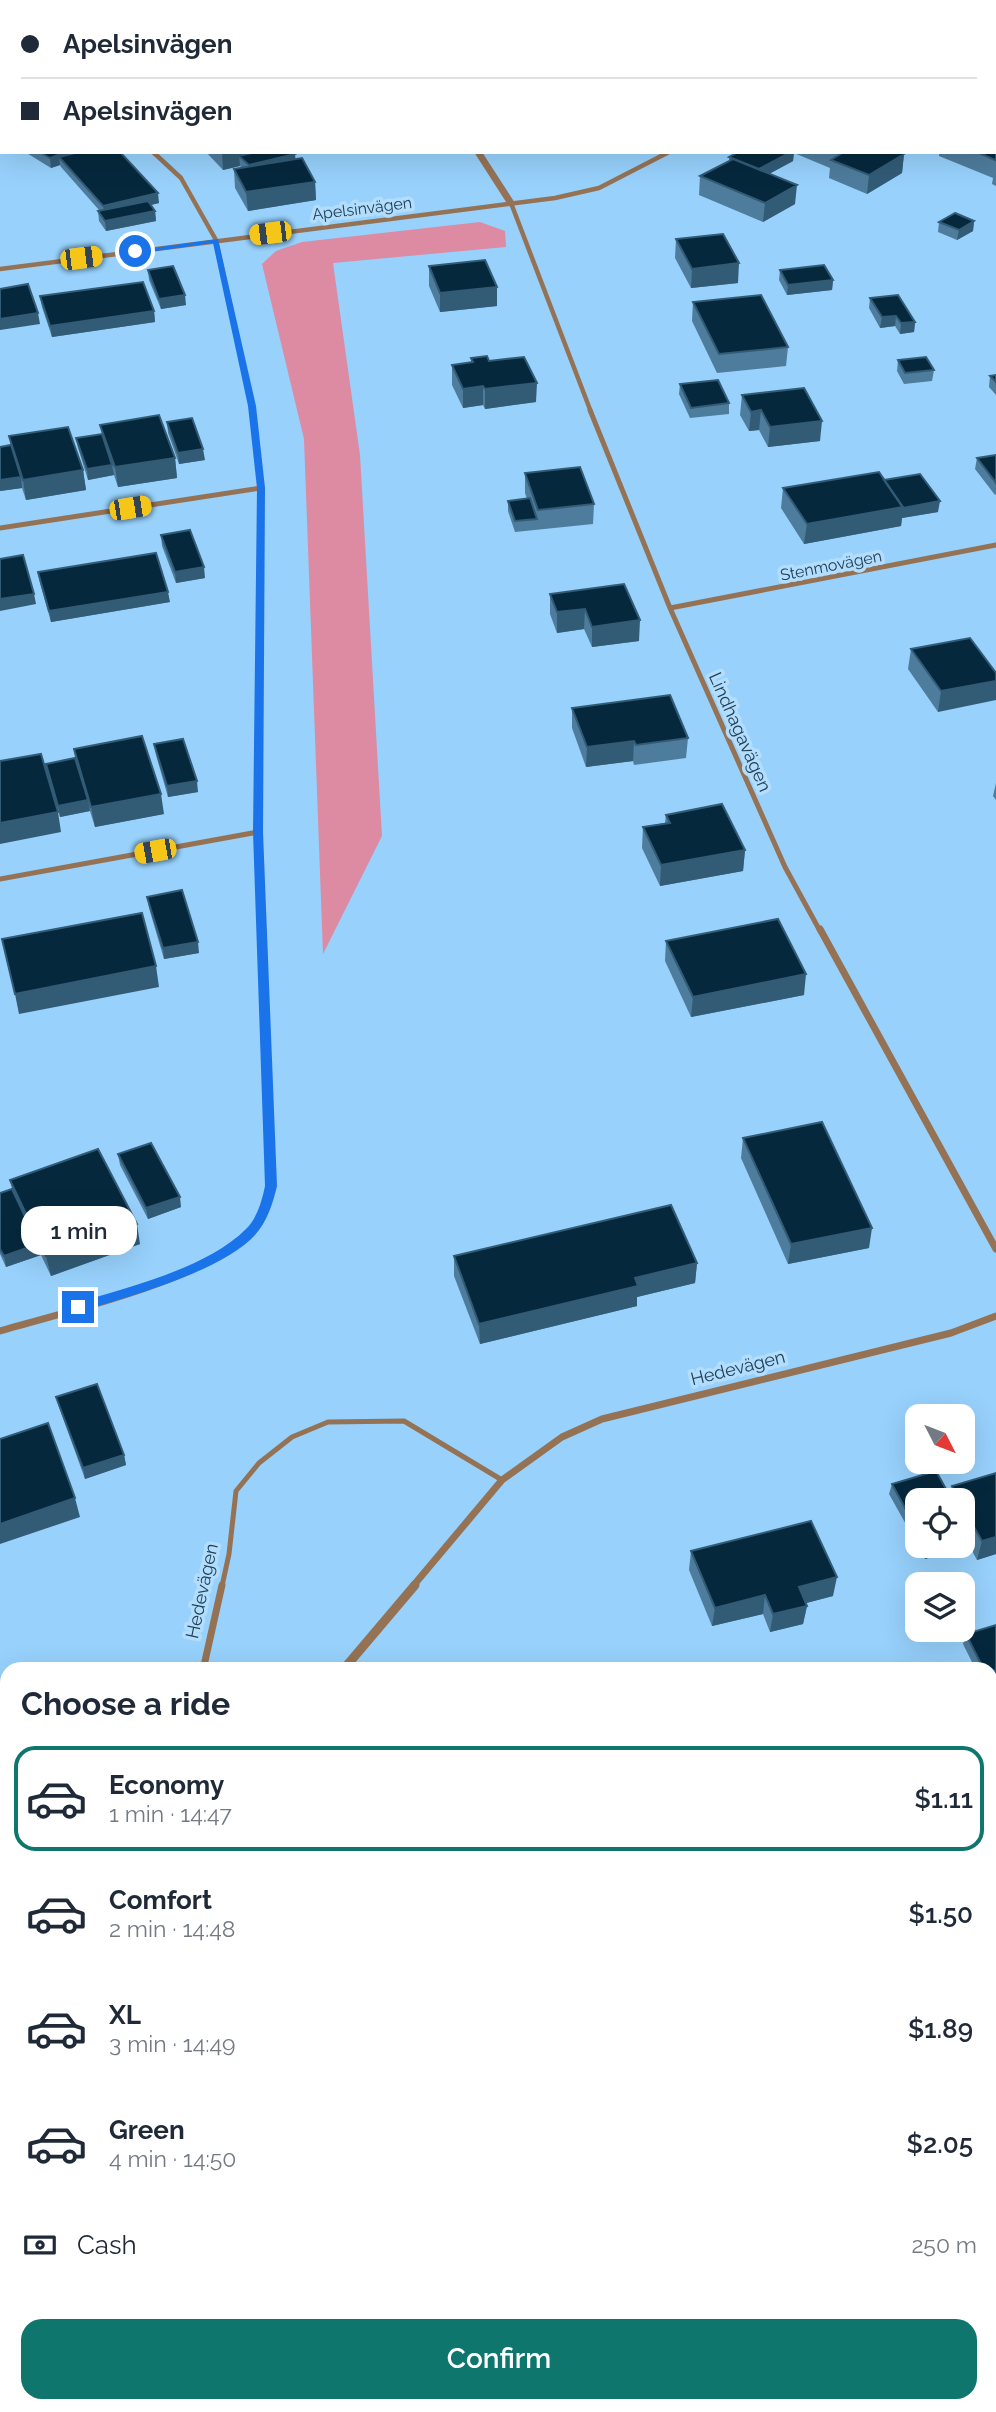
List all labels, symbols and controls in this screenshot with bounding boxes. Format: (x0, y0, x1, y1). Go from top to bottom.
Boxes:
text: Apelsinvägen (63, 29, 232, 59)
text: Apelsinvägen (63, 96, 232, 126)
street label: Apelsinvägen (311, 193, 413, 224)
car (248, 220, 293, 246)
route start (119, 235, 151, 267)
car (59, 245, 104, 271)
car (108, 494, 153, 522)
street label: Stenmovägen (779, 546, 884, 585)
street label: Lindhagavägen (705, 669, 776, 795)
car (133, 837, 178, 865)
callout: 1 min (20, 1206, 136, 1254)
text: 1 min (50, 1217, 108, 1244)
route end (62, 1291, 94, 1323)
street label: Hedevägen (688, 1346, 787, 1389)
north arrow (905, 1404, 975, 1474)
map controls (905, 1404, 975, 1642)
button: locate (905, 1488, 975, 1558)
street label: Hedevägen (181, 1541, 222, 1640)
button: layers (905, 1572, 975, 1642)
text: Choose a ride (21, 1685, 230, 1722)
icon: car (25, 1767, 88, 1830)
text: Economy (109, 1770, 224, 1800)
text: $1.11 (914, 1784, 973, 1814)
text: 1 min · 14:47 (109, 1800, 232, 1827)
icon: car (25, 1882, 88, 1945)
text: Comfort (109, 1885, 212, 1915)
text: $1.50 (909, 1899, 973, 1929)
text: 2 min · 14:48 (109, 1915, 235, 1942)
icon: car (25, 1997, 88, 2060)
text: XL (109, 2000, 141, 2030)
text: $1.89 (908, 2014, 973, 2044)
text: 3 min · 14:49 (109, 2030, 236, 2057)
icon: car (25, 2112, 88, 2175)
text: Green (109, 2115, 185, 2145)
text: $2.05 (907, 2129, 973, 2159)
text: 4 min · 14:50 (109, 2145, 236, 2172)
icon: cash (21, 2226, 59, 2264)
text: Cash (77, 2230, 137, 2260)
text: 250 m (911, 2231, 977, 2258)
button: Confirm (21, 2319, 977, 2399)

